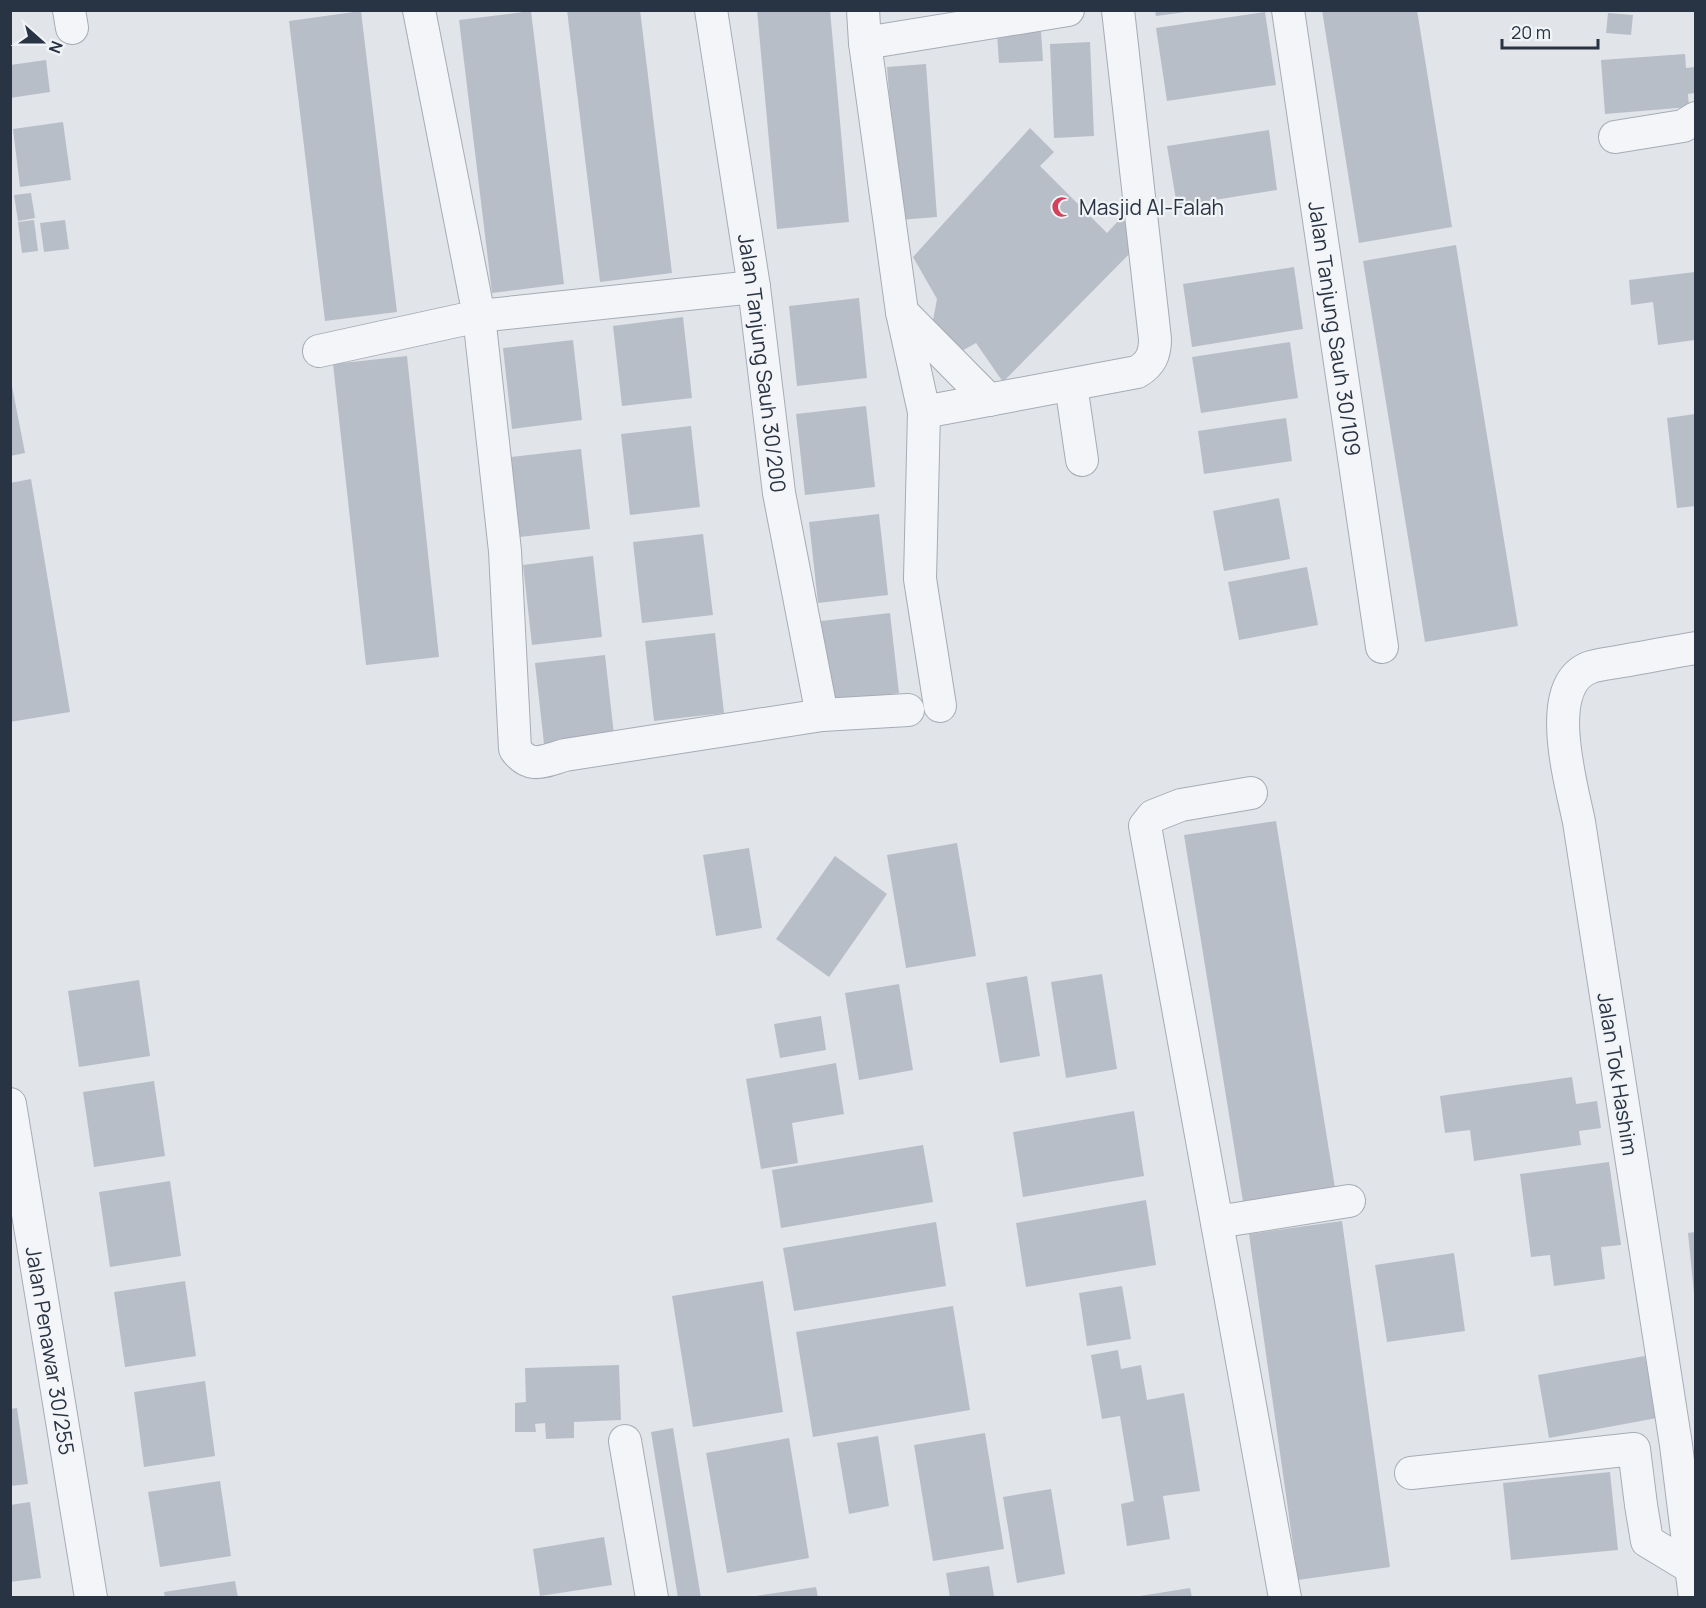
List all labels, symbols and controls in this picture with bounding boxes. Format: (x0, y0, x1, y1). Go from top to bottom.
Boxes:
north arrow (12, 12, 72, 72)
scale bar (1502, 12, 1598, 50)
text: 20 m (1511, 20, 1551, 44)
text: N (44, 38, 68, 57)
place label: Masjid Al-Falah (1079, 193, 1224, 221)
mosque icon: Masjid Al-Falah (1050, 195, 1074, 219)
street label: Jalan Tanjung Sauh 30/109 (1302, 199, 1368, 458)
street label: Jalan Tanjung Sauh 30/200 (732, 232, 793, 494)
street label: Jalan Tok Hashim (1591, 990, 1645, 1158)
street label: Jalan Penawar 30/255 (20, 1244, 81, 1457)

